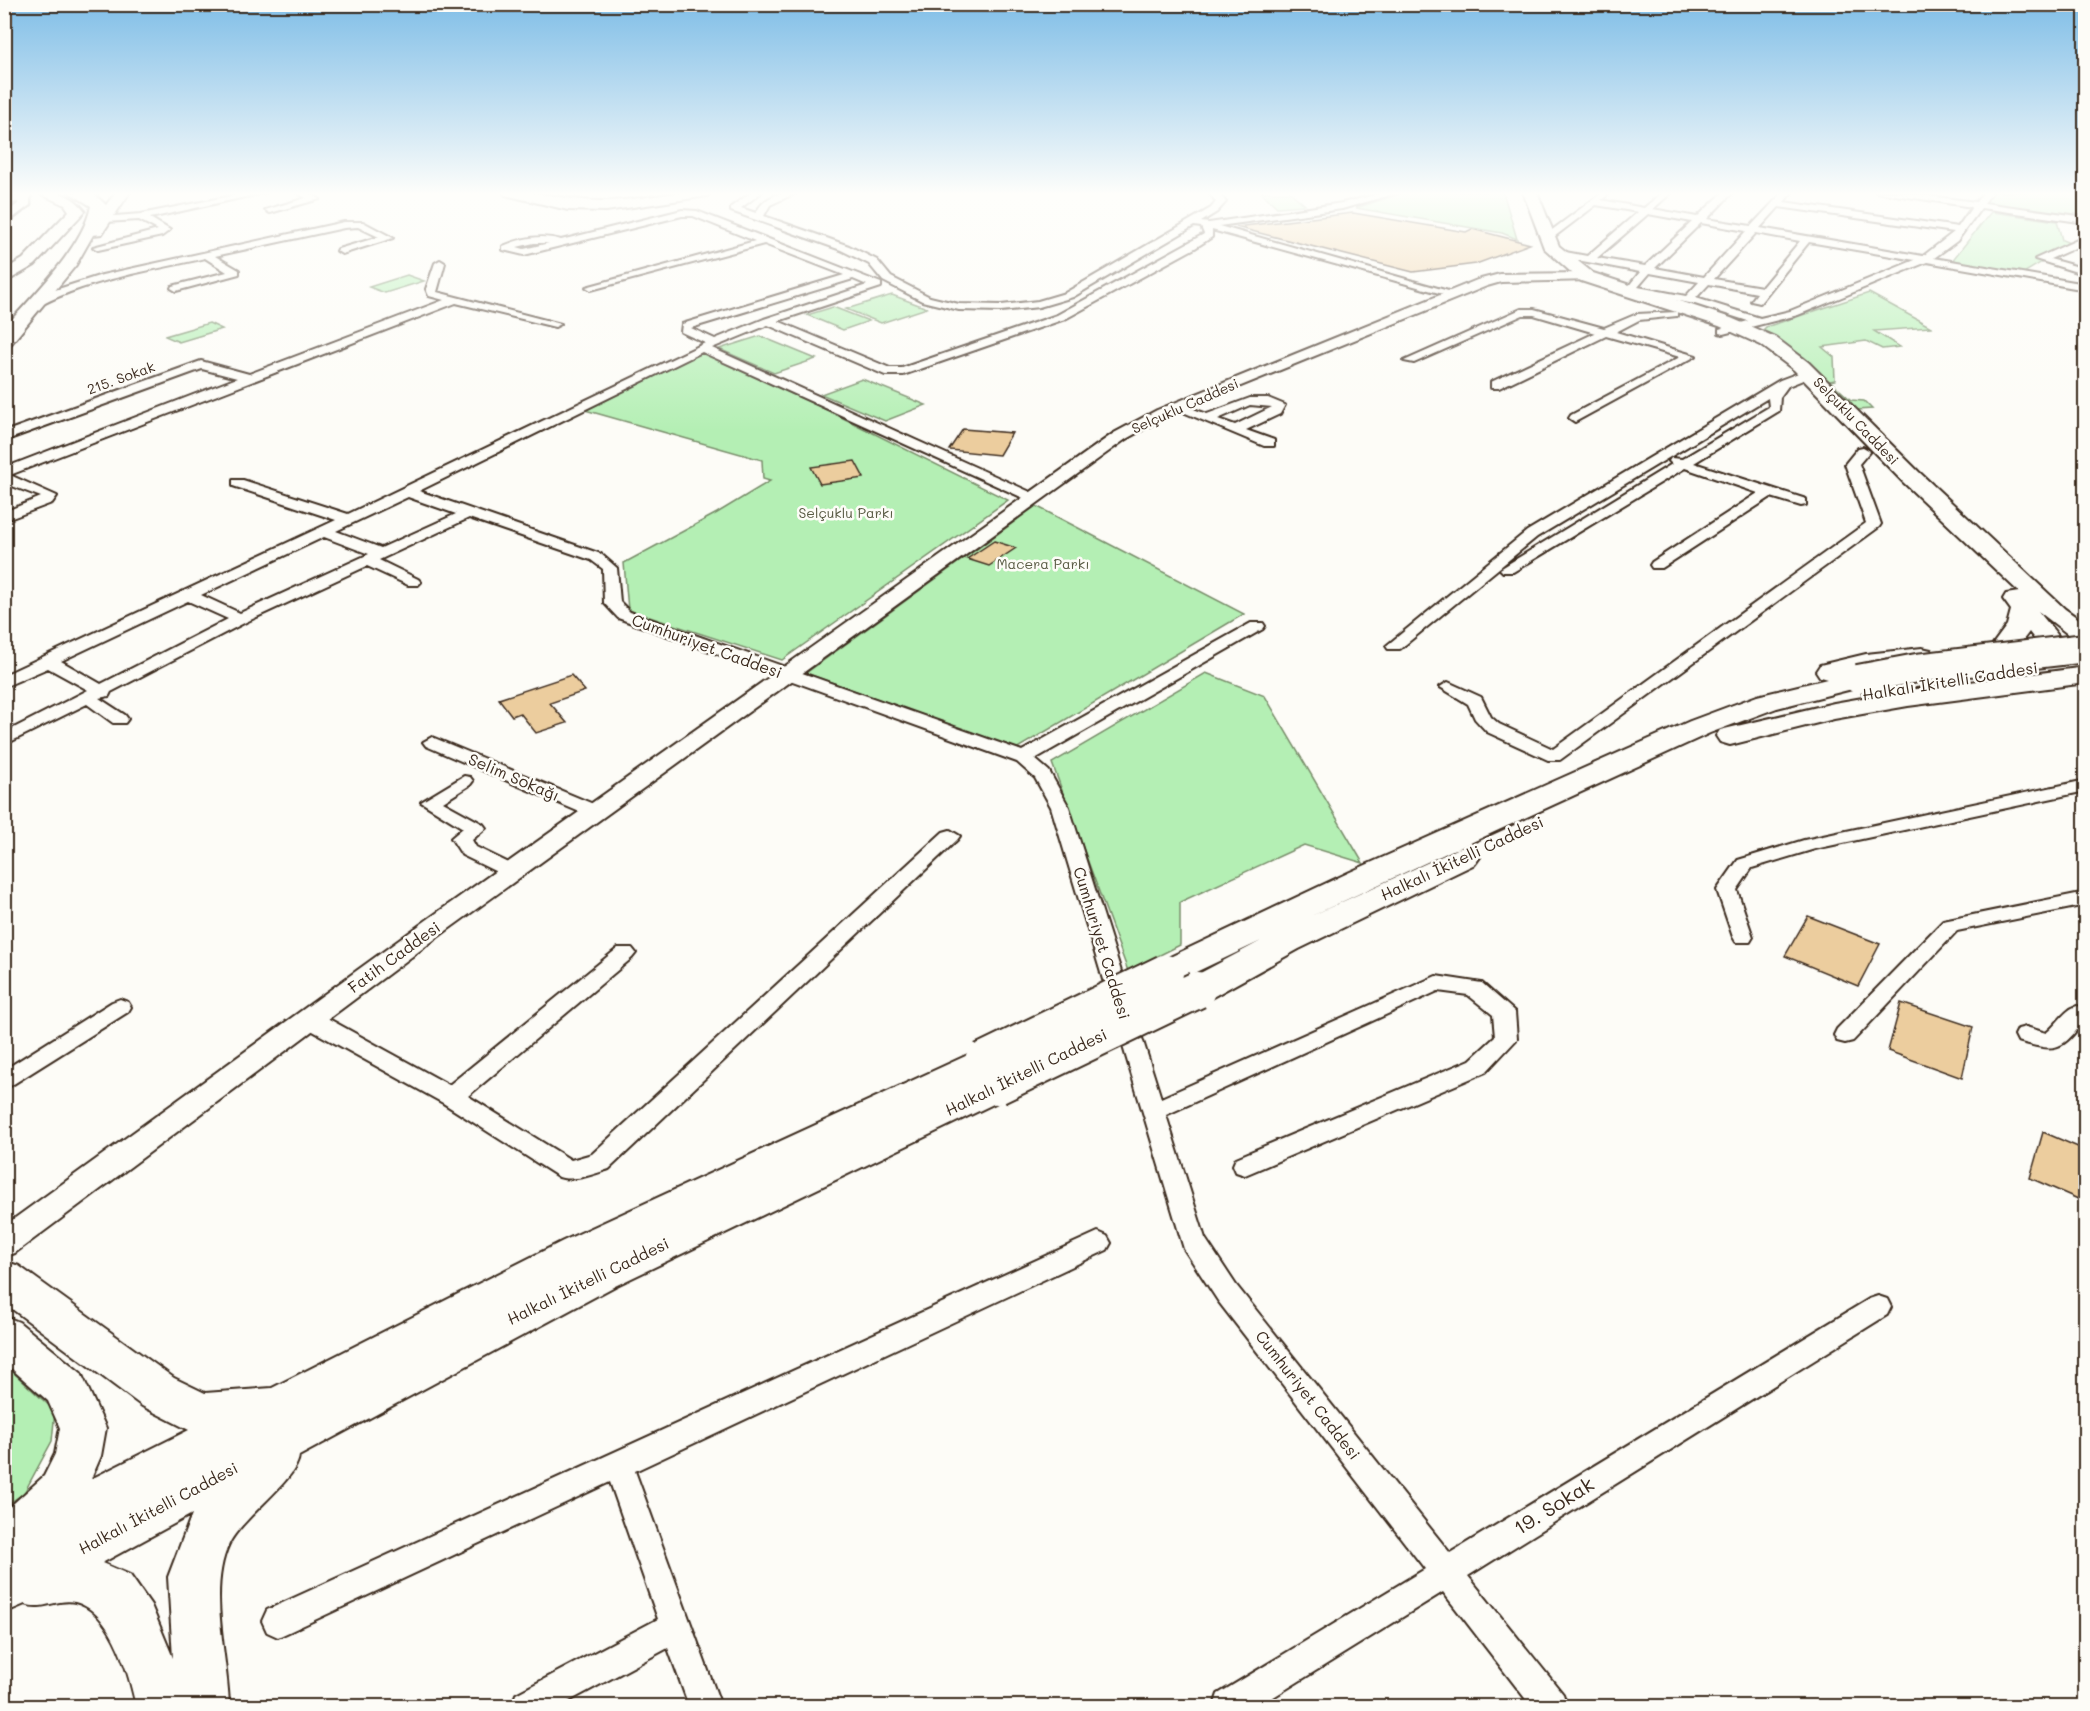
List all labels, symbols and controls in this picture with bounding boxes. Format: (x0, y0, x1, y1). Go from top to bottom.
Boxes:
street label: 215. Sokak (84, 357, 157, 399)
street label: Selçuklu Caddesi (1128, 373, 1241, 438)
street label: Selçuklu Caddesi (1809, 373, 1903, 469)
park label: Selçuklu Parkı (798, 503, 894, 522)
park label: Macera Parkı (996, 554, 1090, 573)
street label: Cumhuriyet Caddesi (629, 609, 785, 682)
street label: Halkalı İkitelli Caddesi (1861, 656, 2039, 705)
street label: Selim Sokağı (465, 748, 563, 805)
street label: Halkalı İkitelli Caddesi (1377, 810, 1547, 905)
street label: Cumhuriyet Caddesi (1069, 864, 1136, 1022)
street label: Fatih Caddesi (343, 916, 444, 997)
street label: Halkalı İkitelli Caddesi (941, 1023, 1110, 1120)
street label: Halkalı İkitelli Caddesi (503, 1232, 672, 1329)
street label: Cumhuriyet Caddesi (1251, 1326, 1365, 1464)
street label: Halkalı İkitelli Caddesi (74, 1457, 241, 1559)
street label: 19. Sokak (1508, 1470, 1598, 1540)

